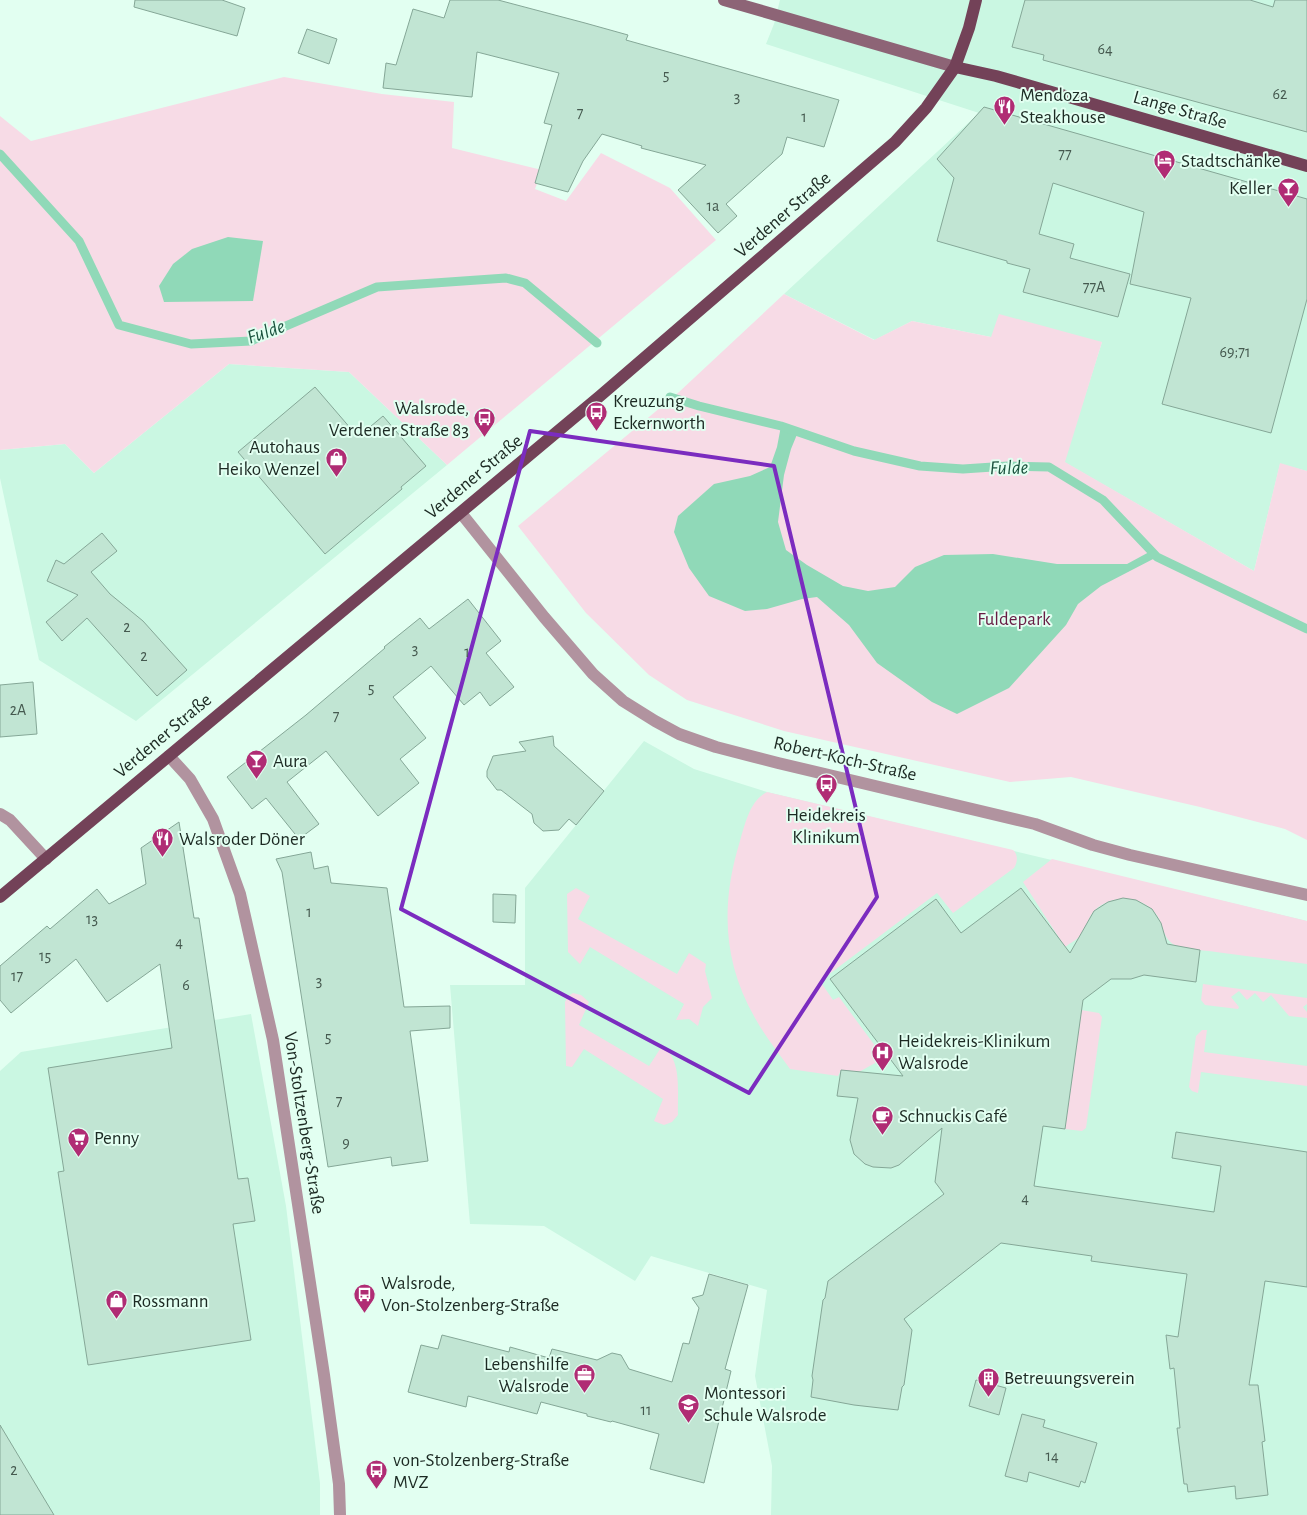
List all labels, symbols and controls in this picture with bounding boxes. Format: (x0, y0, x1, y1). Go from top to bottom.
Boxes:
house number: 64 (1097, 41, 1113, 57)
house number: 5 (663, 67, 669, 83)
place label: Mendoza Steakhouse (1020, 86, 1106, 127)
house number: 62 (1273, 86, 1287, 102)
street label: Lange Straße (1131, 88, 1229, 132)
house number: 3 (734, 89, 740, 105)
restaurant icon: Mendoza Steakhouse (992, 94, 1016, 125)
house number: 7 (577, 105, 584, 121)
house number: 1 (801, 109, 807, 125)
house number: 77 (1058, 146, 1072, 162)
hotel icon: Stadtschänke (1153, 149, 1177, 180)
place label: Stadtschänke (1181, 152, 1280, 171)
street label: Verdener Straße (731, 168, 835, 262)
bar icon: Keller (1276, 176, 1300, 207)
place label: Keller (1229, 179, 1272, 198)
house number: 1a (707, 198, 719, 214)
house number: 77A (1083, 279, 1105, 295)
water label: Fulde (245, 316, 288, 348)
house number: 69;71 (1220, 344, 1250, 360)
place label: Kreuzung Eckernworth (613, 392, 705, 433)
place label: Walsrode, Verdener Straße 83 (329, 399, 469, 440)
bus stop icon: Kreuzung Eckernworth (585, 400, 609, 431)
bus stop icon: Walsrode, Verdener Straße 83 (473, 407, 497, 438)
street label: Verdener Straße (422, 431, 526, 523)
place label: Autohaus Heiko Wenzel (217, 438, 320, 479)
shop icon: Autohaus Heiko Wenzel (324, 446, 348, 477)
water label: Fulde (990, 458, 1029, 478)
park label: Fuldepark (977, 610, 1051, 629)
house number: 2 (123, 619, 131, 635)
house number: 3 (412, 641, 418, 657)
house number: 1 (464, 644, 470, 660)
house number: 2 (140, 648, 148, 664)
house number: 5 (368, 680, 374, 696)
street label: Verdener Straße (111, 690, 215, 782)
house number: 2A (10, 702, 26, 718)
house number: 7 (333, 708, 340, 724)
street label: Robert-Koch-Straße (772, 733, 918, 785)
bar icon: Aura (245, 749, 269, 780)
place label: Aura (273, 752, 308, 771)
bus stop icon: Heidekreis Klinikum (814, 772, 838, 803)
place label: Heidekreis Klinikum (786, 806, 866, 847)
restaurant icon: Walsroder Döner (151, 827, 175, 858)
place label: Walsroder Döner (179, 830, 305, 849)
house number: 1 (306, 904, 312, 920)
house number: 13 (86, 911, 98, 927)
house number: 4 (175, 934, 183, 950)
house number: 15 (39, 948, 51, 964)
house number: 17 (11, 968, 23, 984)
house number: 3 (316, 973, 322, 989)
house number: 6 (182, 977, 190, 993)
house number: 5 (325, 1029, 331, 1045)
street label: Von-Stoltzenberg-Straße (280, 1030, 328, 1216)
place label: Heidekreis-Klinikum Walsrode (898, 1032, 1050, 1073)
hospital icon: Heidekreis-Klinikum Walsrode (870, 1040, 894, 1071)
house number: 7 (336, 1093, 343, 1109)
cafe icon: Schnuckis Café (871, 1104, 895, 1135)
place label: Schnuckis Café (899, 1107, 1007, 1126)
supermarket icon: Penny (66, 1126, 90, 1157)
place label: Penny (94, 1129, 139, 1148)
house number: 9 (342, 1135, 350, 1151)
house number: 4 (1021, 1190, 1029, 1206)
place label: Walsrode, Von-Stolzenberg-Straße (381, 1274, 559, 1315)
bus stop icon: Walsrode, Von-Stolzenberg-Straße (353, 1282, 377, 1313)
shop icon: Rossmann (104, 1289, 128, 1320)
place label: Rossmann (132, 1292, 208, 1311)
place label: Lebenshilfe Walsrode (484, 1355, 569, 1396)
office icon: Lebenshilfe Walsrode (573, 1363, 597, 1394)
building icon: Betreuungsverein (976, 1366, 1000, 1397)
place label: Betreuungsverein (1004, 1369, 1135, 1388)
place label: Montessori Schule Walsrode (704, 1384, 827, 1425)
school or university icon: Montessori Schule Walsrode (676, 1392, 700, 1423)
house number: 11 (640, 1402, 652, 1418)
house number: 14 (1045, 1448, 1059, 1464)
place label: von-Stolzenberg-Straße MVZ (393, 1451, 569, 1492)
bus stop icon: von-Stolzenberg-Straße MVZ (365, 1459, 389, 1490)
house number: 2 (10, 1462, 18, 1478)

